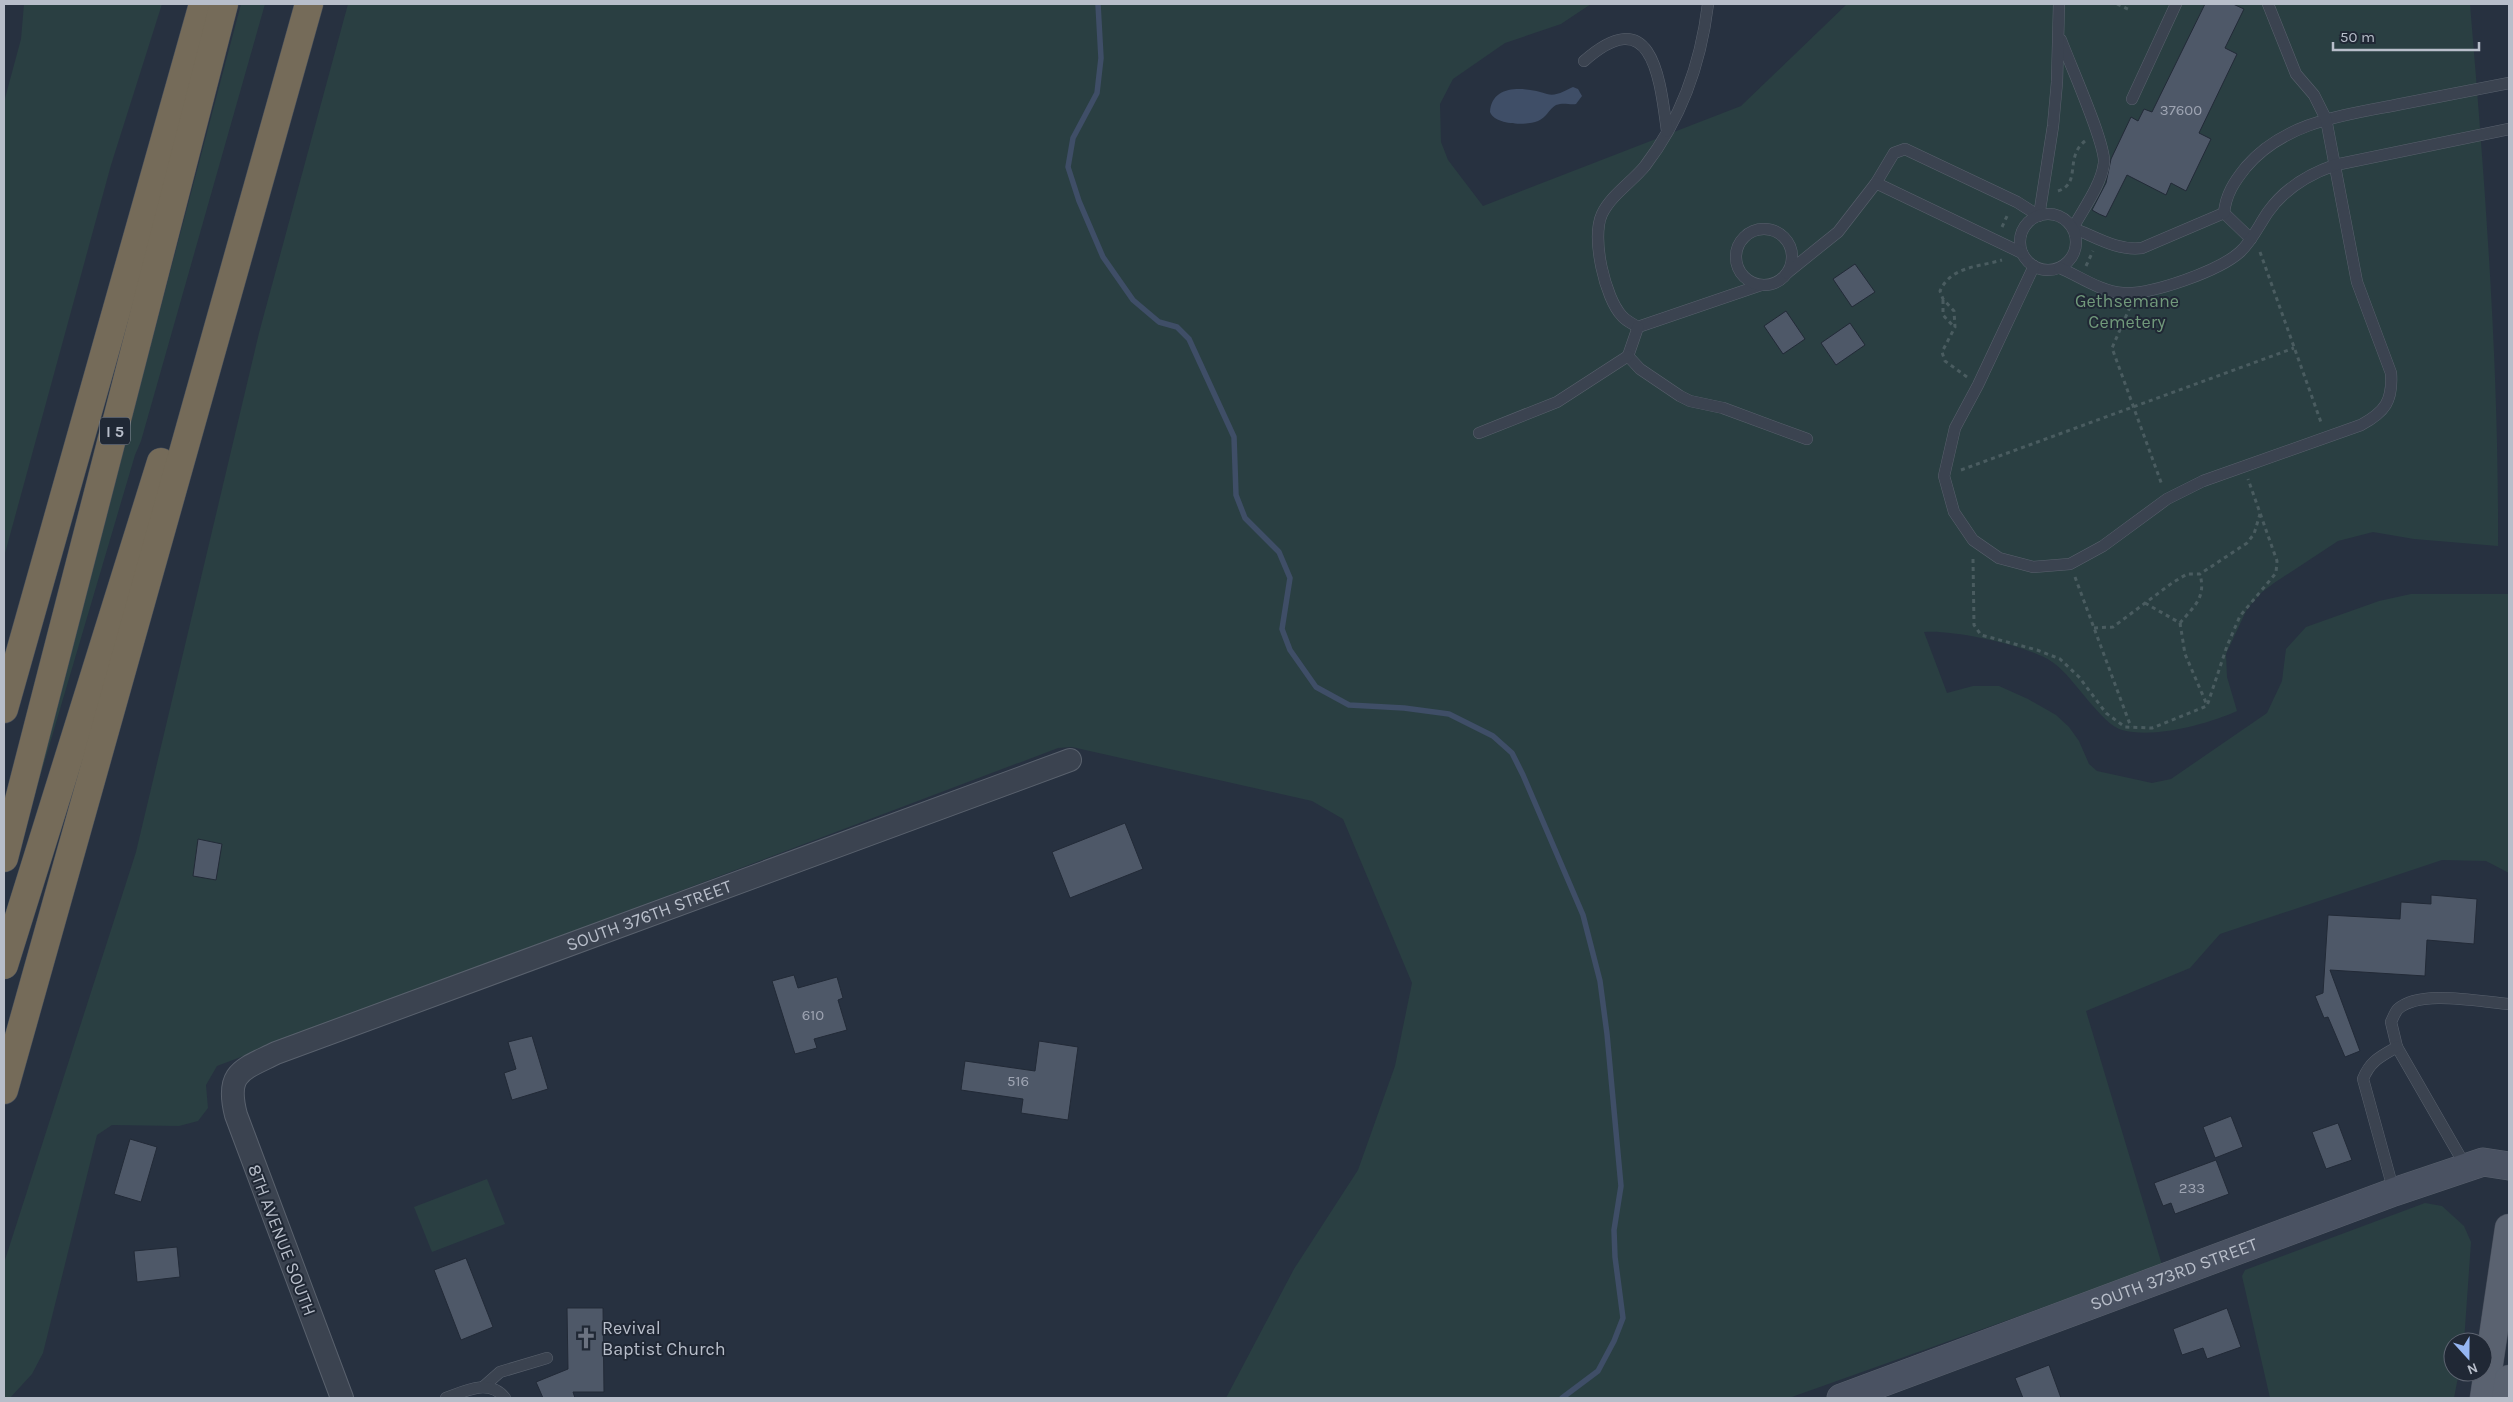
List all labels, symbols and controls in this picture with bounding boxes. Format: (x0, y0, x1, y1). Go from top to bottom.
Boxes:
scale bar (2333, 20, 2479, 52)
text: 50 m (2340, 28, 2375, 46)
house number: 37600 (2160, 101, 2202, 119)
park label: Gethsemane Cemetery (2075, 290, 2179, 333)
road number: I 5 (100, 418, 130, 444)
street label: SOUTH 376TH STREET (563, 875, 735, 956)
house number: 610 (802, 1006, 824, 1024)
house number: 516 (1007, 1072, 1029, 1090)
street label: 8TH AVENUE SOUTH (243, 1161, 321, 1319)
house number: 233 (2179, 1179, 2205, 1197)
street label: SOUTH 373RD STREET (2087, 1233, 2260, 1315)
place label: Revival Baptist Church (602, 1317, 726, 1360)
church icon: Revival Baptist Church (573, 1325, 599, 1351)
north arrow (2443, 1332, 2493, 1382)
text: N (2465, 1359, 2480, 1378)

